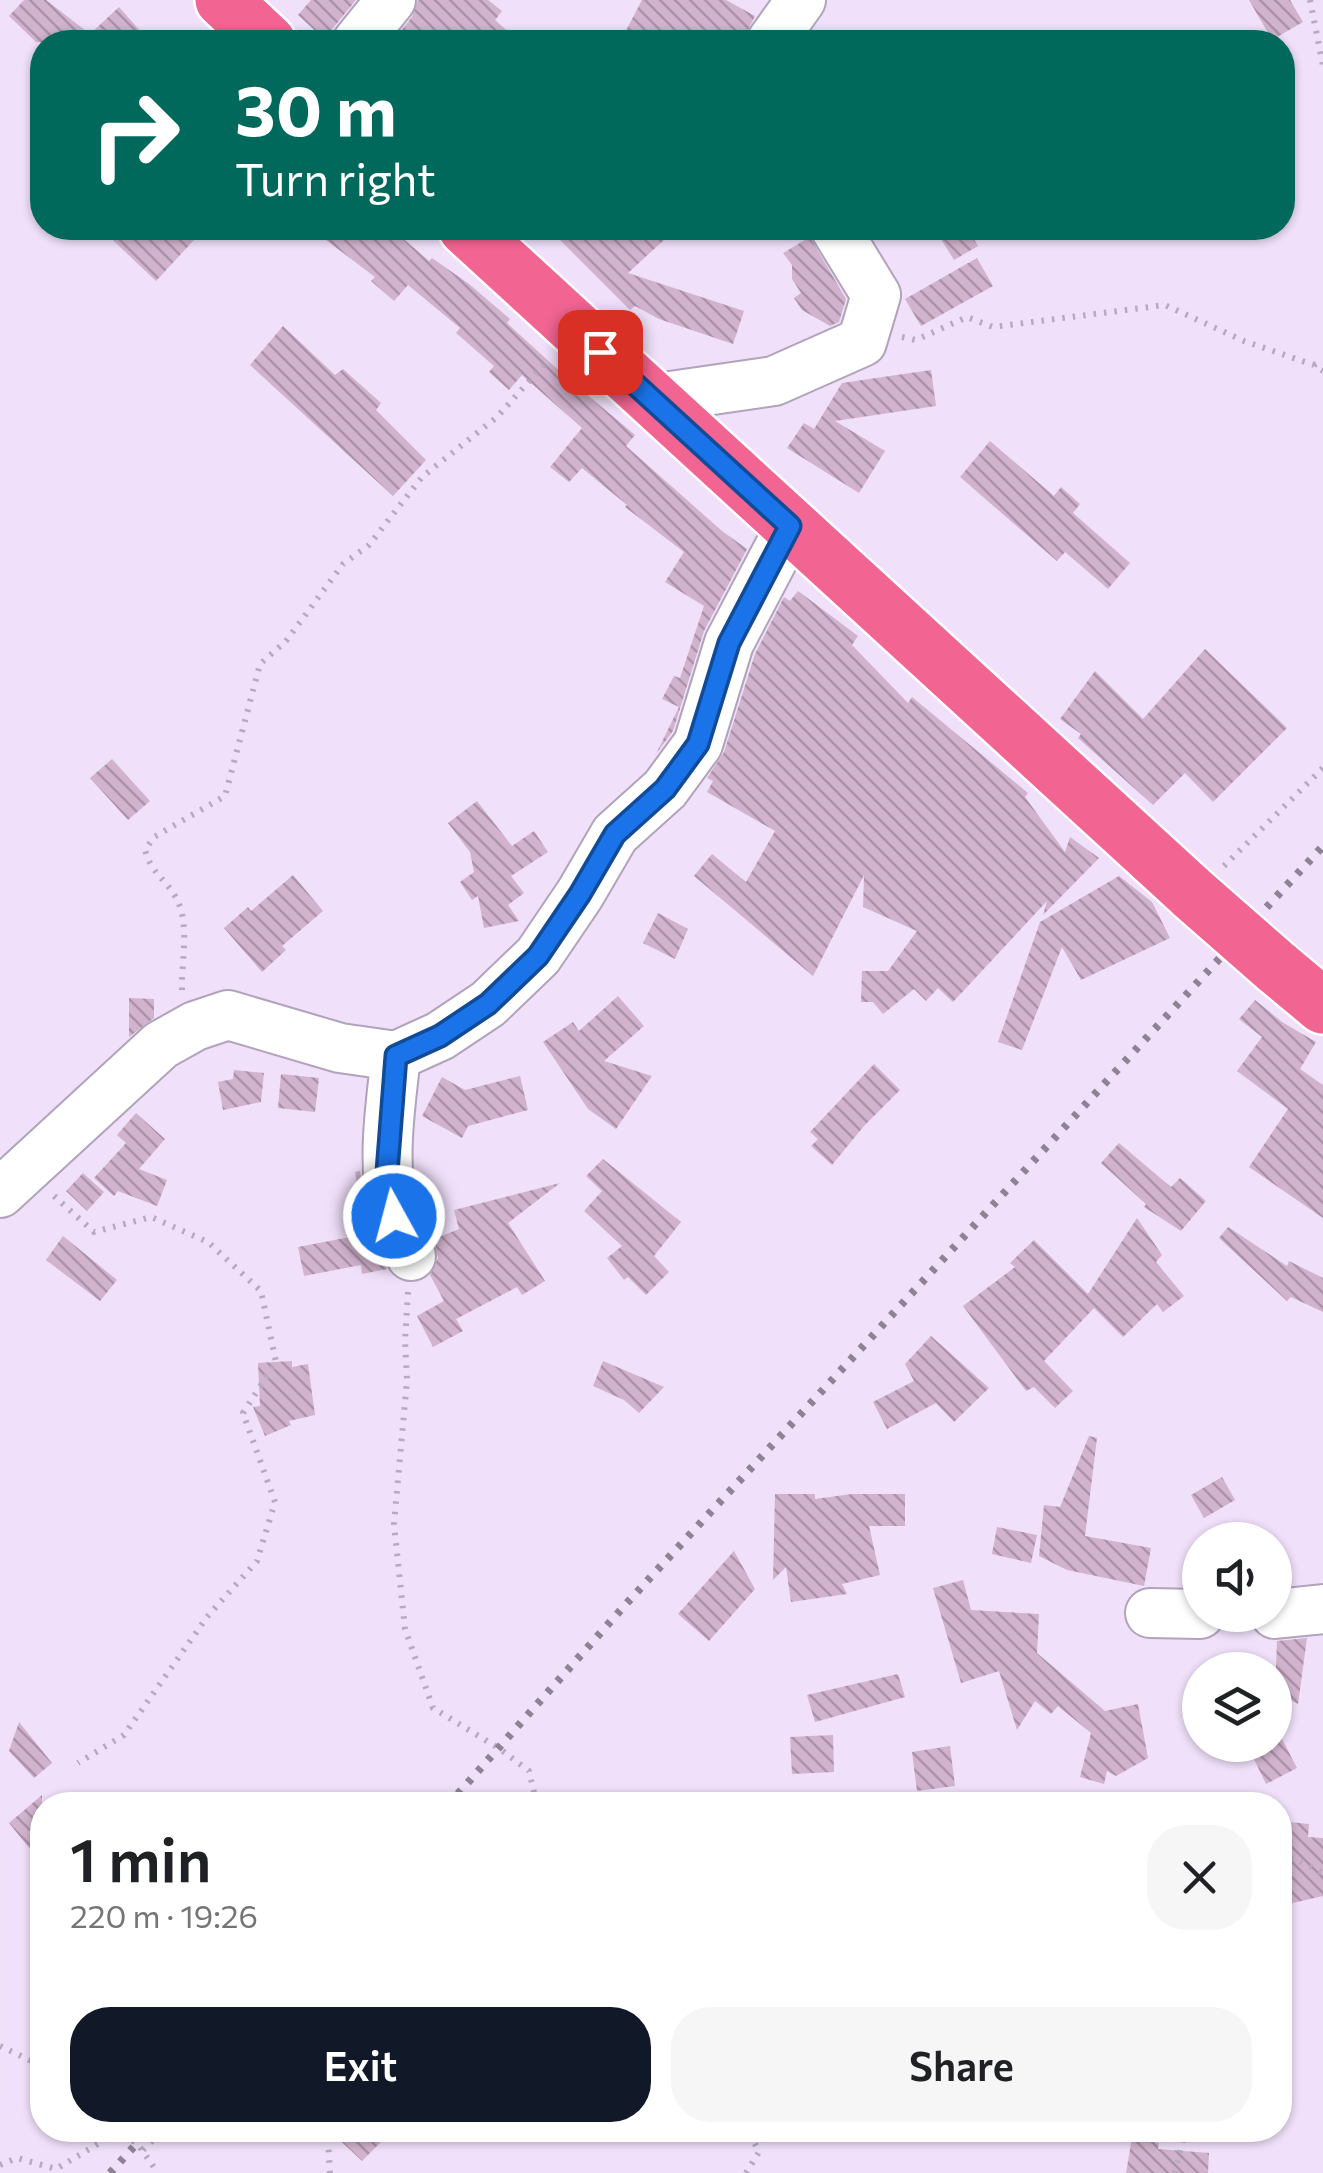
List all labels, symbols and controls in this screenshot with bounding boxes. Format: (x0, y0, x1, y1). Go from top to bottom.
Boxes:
text: 30 m (235, 65, 397, 150)
icon: right (70, 70, 200, 200)
text: Turn right (235, 150, 436, 205)
pin (558, 310, 643, 395)
icon: arrive (573, 325, 628, 380)
position arrow (342, 1164, 446, 1268)
map controls (1182, 1522, 1292, 1762)
button: sound (1182, 1522, 1292, 1632)
button: layers (1182, 1652, 1292, 1762)
text: 1 min (70, 1821, 211, 1894)
button: close (1147, 1825, 1252, 1930)
text: 220 m · 19:26 (70, 1895, 258, 1935)
button: Exit (70, 2007, 651, 2122)
button: Share (671, 2007, 1252, 2122)

